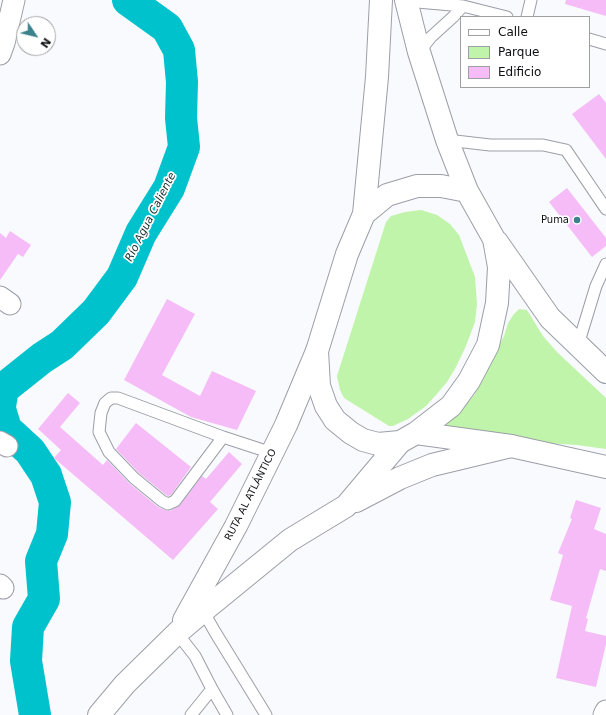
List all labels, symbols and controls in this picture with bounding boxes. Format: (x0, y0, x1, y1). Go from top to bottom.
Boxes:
north arrow (16, 16, 56, 56)
legend (460, 16, 590, 88)
text: Calle (498, 25, 528, 39)
text: N (37, 35, 53, 50)
text: Parque (498, 45, 539, 59)
text: Edificio (498, 65, 541, 79)
water label: Río Agua Caliente (123, 170, 179, 264)
place label: Puma (541, 214, 569, 226)
marker: Puma (572, 215, 582, 225)
street label: RUTA AL ATLÁNTICO (223, 447, 279, 543)

